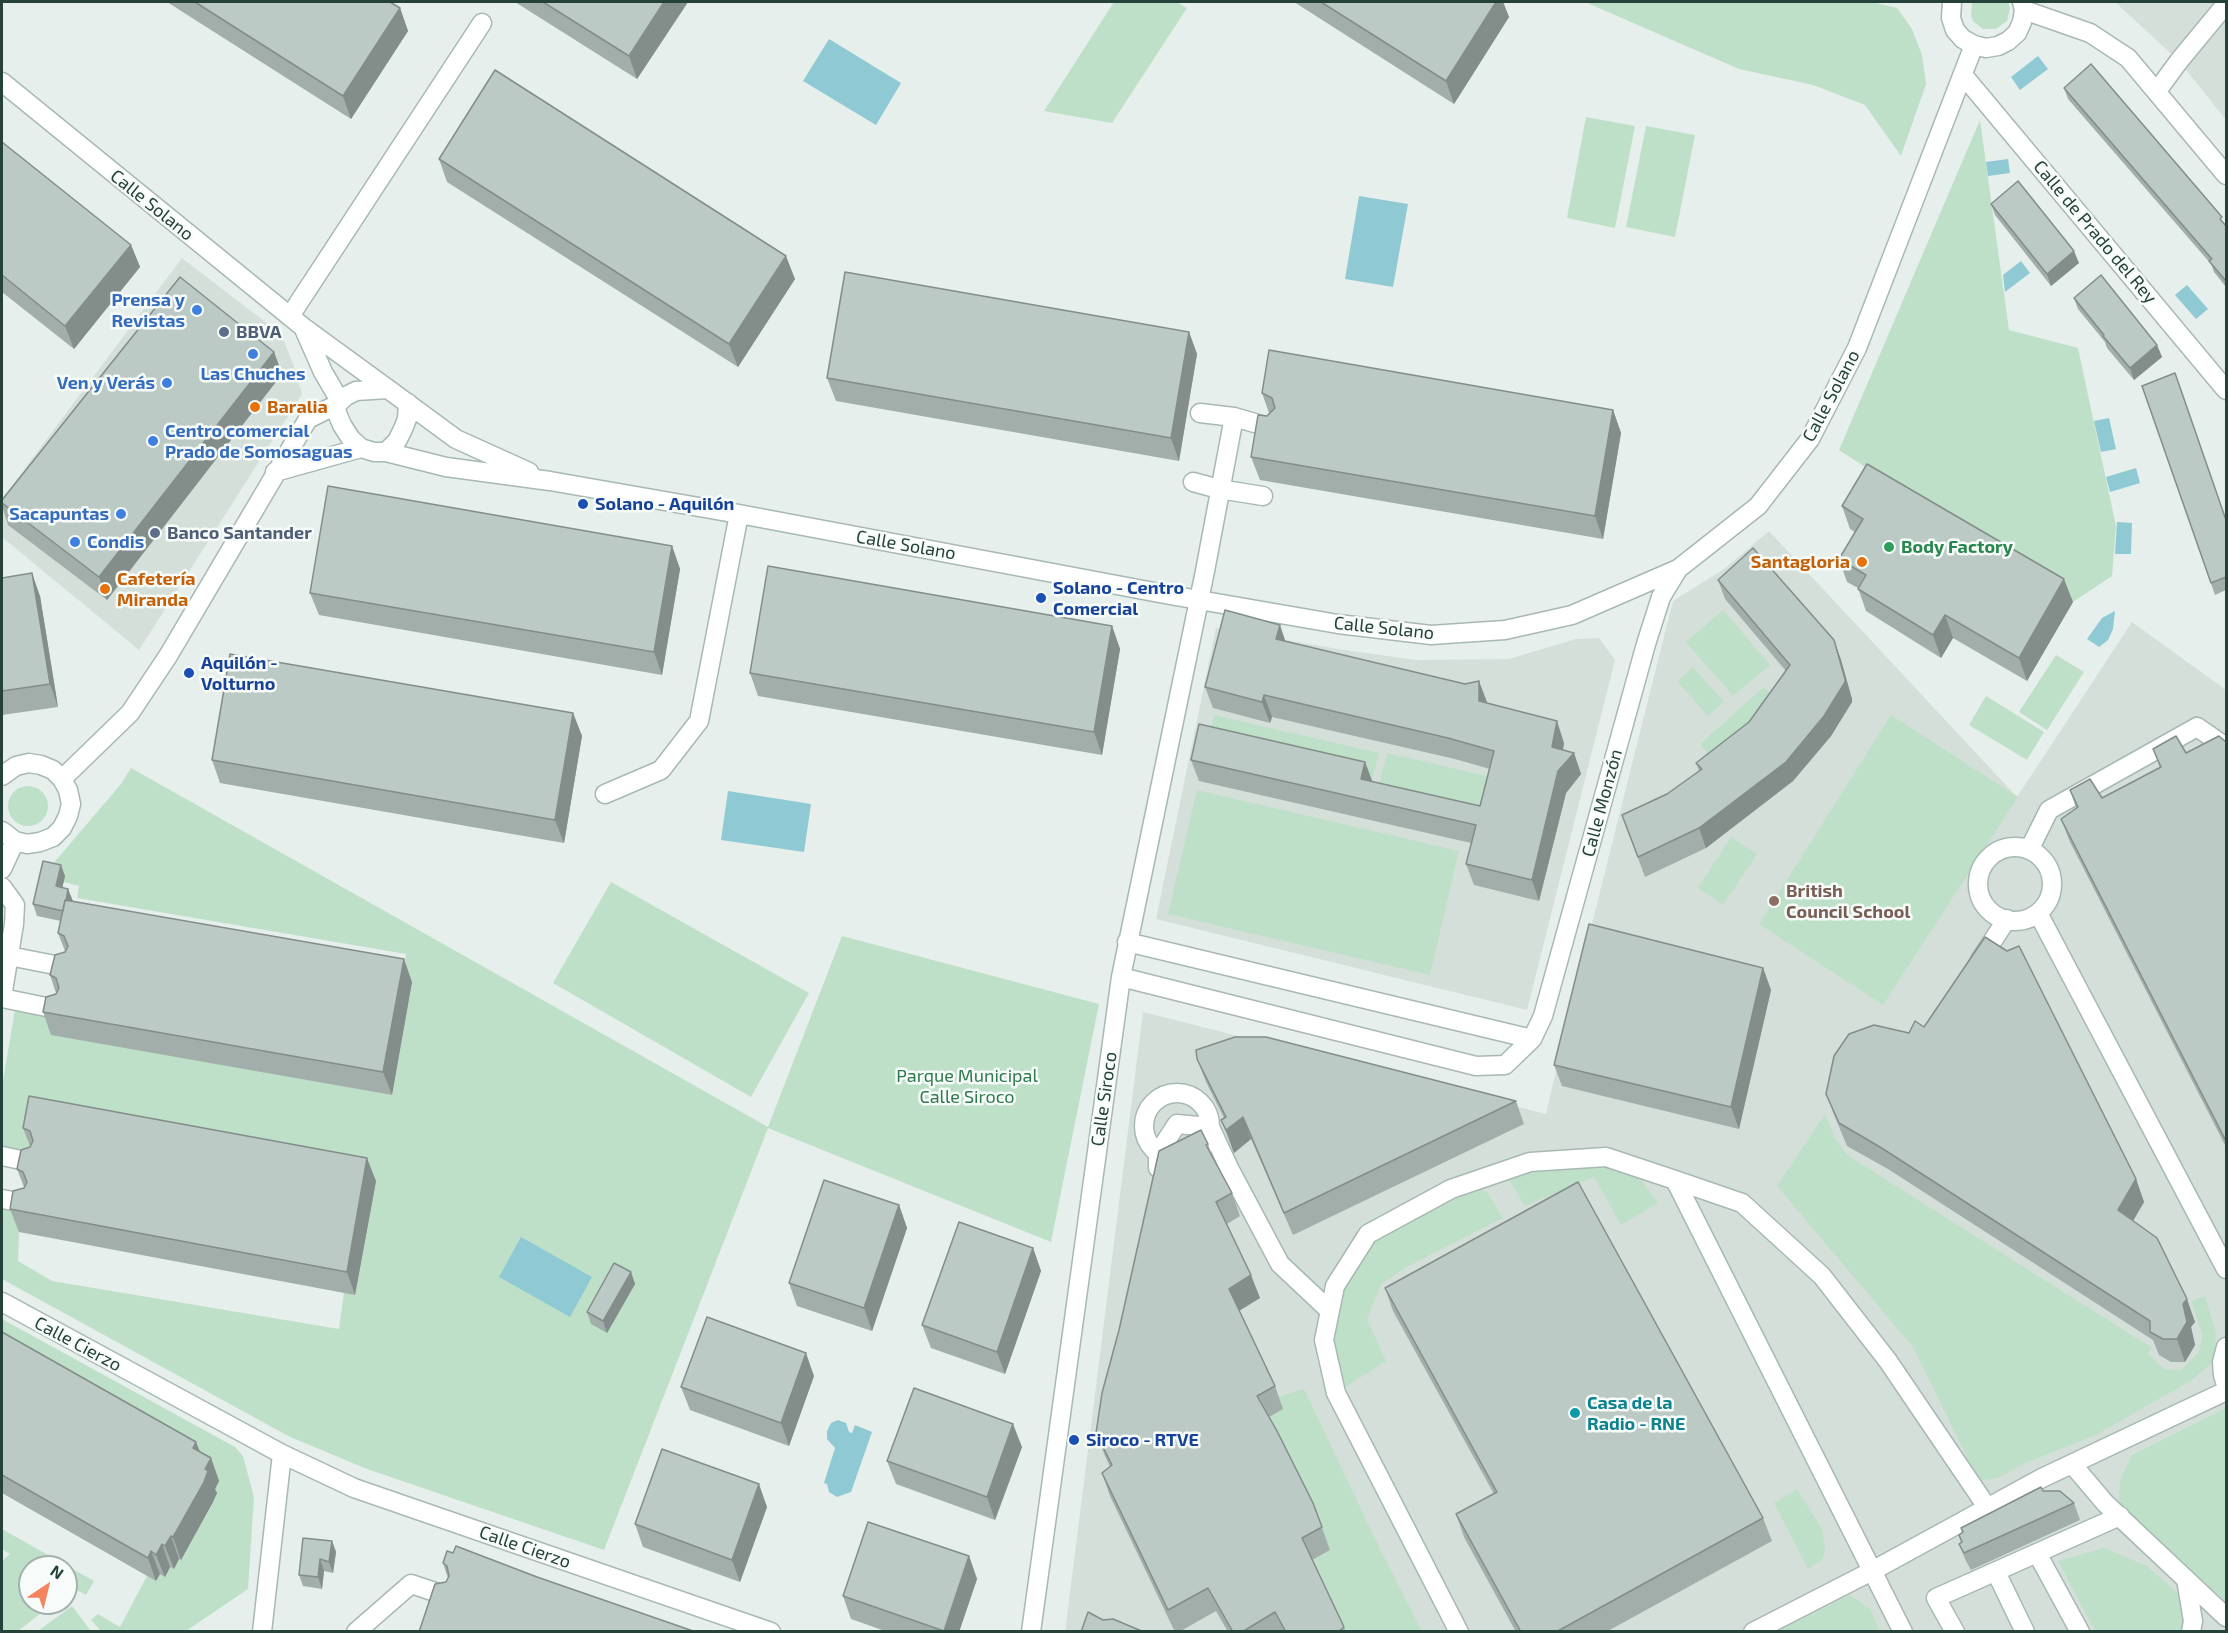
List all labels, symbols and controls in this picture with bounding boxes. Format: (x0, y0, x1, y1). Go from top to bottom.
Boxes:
street label: Calle de Prado del Rey (2029, 156, 2161, 308)
street label: Calle Solano (106, 165, 198, 245)
place label: Prensa y Revistas (111, 289, 185, 332)
marker: Prensa y Revistas (190, 303, 204, 317)
place label: BBVA (236, 321, 282, 343)
marker: BBVA (217, 325, 231, 339)
street label: Calle Solano (1798, 346, 1864, 446)
marker: Las Chuches (246, 347, 260, 361)
place label: Las Chuches (200, 363, 306, 385)
place label: Ven y Verás (57, 372, 155, 394)
marker: Ven y Verás (160, 376, 174, 390)
place label: Baralia (267, 396, 328, 418)
marker: Baralia (248, 400, 262, 414)
place label: Centro comercial Prado de Somosaguas (165, 420, 352, 462)
marker: Centro comercial Prado de Somosaguas (146, 434, 160, 448)
place label: Solano - Aquilón (595, 493, 734, 515)
marker: Solano - Aquilón (576, 497, 590, 511)
place label: Sacapuntas (9, 503, 109, 525)
marker: Sacapuntas (114, 507, 128, 521)
place label: Banco Santander (167, 522, 312, 544)
marker: Banco Santander (148, 526, 162, 540)
street label: Calle Solano (855, 526, 957, 564)
place label: Condis (87, 531, 144, 553)
marker: Condis (68, 535, 82, 549)
place label: Body Factory (1901, 536, 2013, 558)
marker: Body Factory (1882, 540, 1896, 554)
place label: Santagloria (1751, 551, 1850, 573)
marker: Santagloria (1855, 555, 1869, 569)
place label: Cafetería Miranda (117, 568, 196, 610)
place label: Solano - Centro Comercial (1053, 577, 1184, 620)
marker: Cafetería Miranda (98, 582, 112, 596)
marker: Solano - Centro Comercial (1034, 591, 1048, 605)
street label: Calle Solano (1333, 612, 1435, 644)
place label: Aquilón - Volturno (201, 652, 278, 694)
marker: Aquilón - Volturno (182, 666, 196, 680)
street label: Calle Monzón (1577, 747, 1627, 859)
place label: British Council School (1786, 880, 1910, 922)
marker: British Council School (1767, 894, 1781, 908)
street label: Calle Siroco (1087, 1050, 1121, 1148)
park label: Parque Municipal Calle Siroco (896, 1065, 1038, 1108)
street label: Calle Cierzo (31, 1312, 125, 1376)
place label: Casa de la Radio - RNE (1587, 1392, 1686, 1434)
marker: Casa de la Radio - RNE (1568, 1406, 1582, 1420)
place label: Siroco - RTVE (1086, 1429, 1199, 1451)
marker: Siroco - RTVE (1067, 1433, 1081, 1447)
street label: Calle Cierzo (476, 1521, 574, 1573)
north arrow (18, 1555, 78, 1615)
text: N (47, 1560, 68, 1583)

